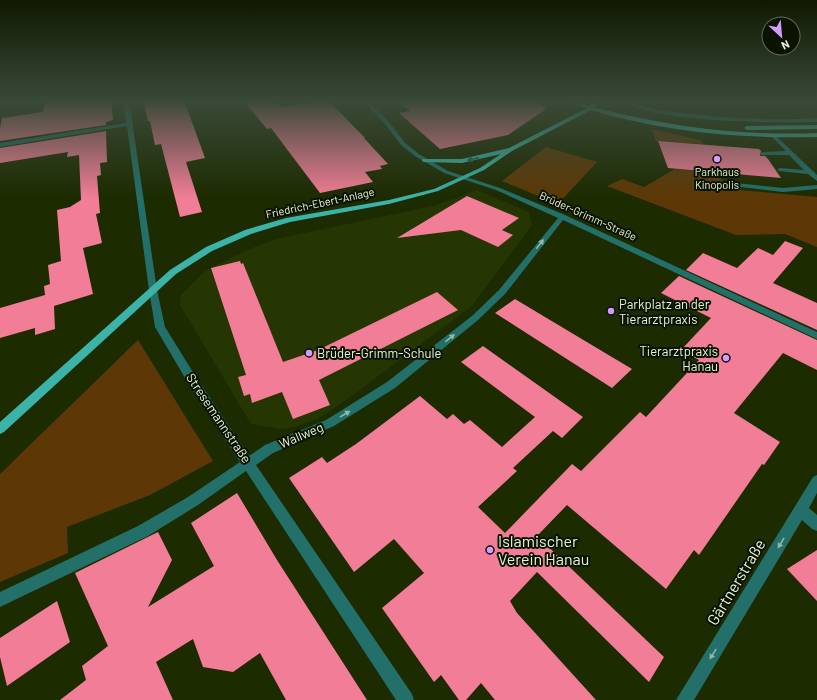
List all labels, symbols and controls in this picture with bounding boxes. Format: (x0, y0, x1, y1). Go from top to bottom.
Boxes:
north arrow (761, 16, 801, 56)
text: N (779, 38, 792, 53)
marker: Parkhaus Kinopolis (712, 154, 722, 164)
one-way arrow (467, 157, 479, 163)
place label: Parkhaus Kinopolis (695, 165, 739, 191)
street label: Friedrich-Ebert-Anlage (264, 185, 376, 220)
street label: Brüder-Grimm-Straße (538, 188, 639, 243)
one-way arrow (535, 239, 544, 249)
place label: Parkplatz an der Tierarztpraxis (619, 296, 710, 327)
marker: Parkplatz an der Tierarztpraxis (606, 306, 616, 316)
one-way arrow (445, 333, 456, 342)
place label: Tierarztpraxis Hanau (640, 343, 718, 374)
place label: Brüder-Grimm-Schule (317, 345, 442, 361)
marker: Brüder-Grimm-Schule (304, 348, 314, 358)
marker: Tierarztpraxis Hanau (721, 353, 731, 363)
street label: Stresemannstraße (183, 370, 255, 466)
one-way arrow (339, 410, 351, 417)
street label: Wallweg (276, 419, 326, 451)
place label: Islamischer Verein Hanau (498, 531, 589, 568)
street label: Gärtnerstraße (702, 535, 769, 628)
one-way arrow (777, 538, 785, 548)
marker: Islamischer Verein Hanau (485, 545, 495, 555)
one-way arrow (709, 649, 717, 659)

